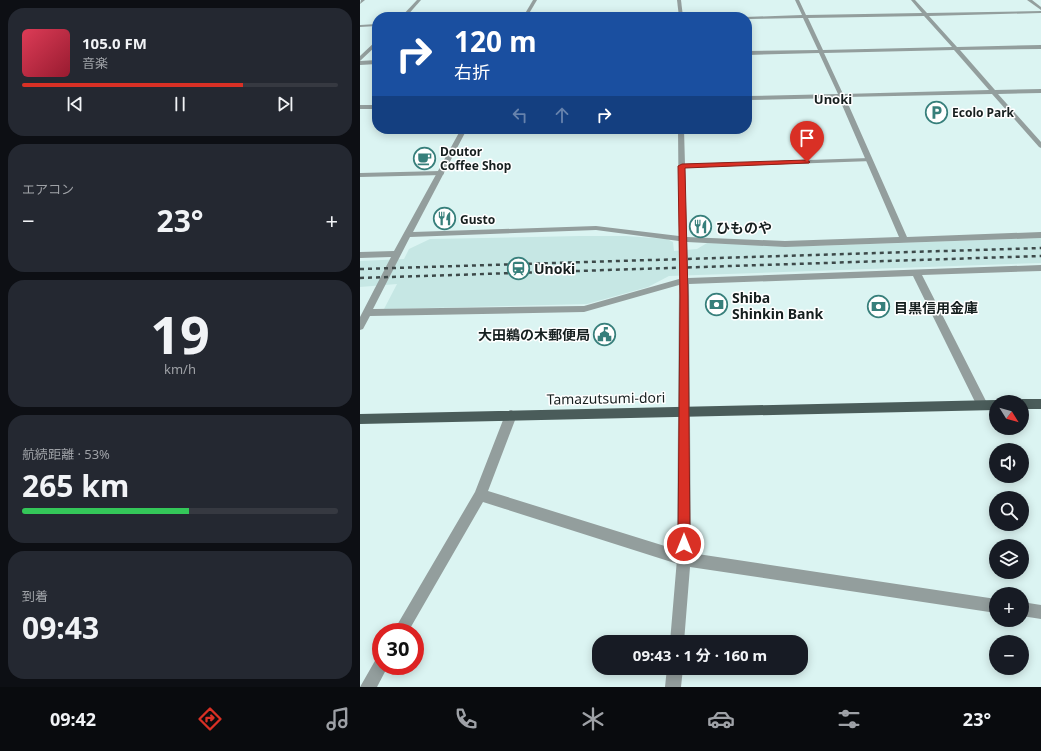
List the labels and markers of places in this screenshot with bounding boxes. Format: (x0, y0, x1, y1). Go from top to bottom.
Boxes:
parking icon: Ecolo Park (923, 99, 949, 125)
place label: Ecolo Park (952, 104, 1015, 121)
pin (790, 121, 824, 162)
place label: Doutor Coffee Shop (440, 143, 512, 174)
cafe icon: Doutor Coffee Shop (412, 145, 438, 171)
restaurant icon: Gusto (432, 206, 458, 232)
place label: Gusto (460, 211, 495, 228)
restaurant icon: ひものや (688, 214, 714, 240)
place label: ひものや (716, 218, 772, 237)
station icon: Unoki (505, 255, 531, 281)
place label: Unoki (534, 259, 575, 278)
place label: Shiba Shinkin Bank (732, 288, 824, 323)
bank icon: Shiba Shinkin Bank (704, 292, 730, 318)
bank icon: 目黒信用金庫 (866, 294, 892, 320)
place label: 目黒信用金庫 (894, 298, 978, 317)
public building icon: 大田鵜の木郵便局 (592, 321, 618, 347)
place label: 大田鵜の木郵便局 (478, 325, 590, 344)

